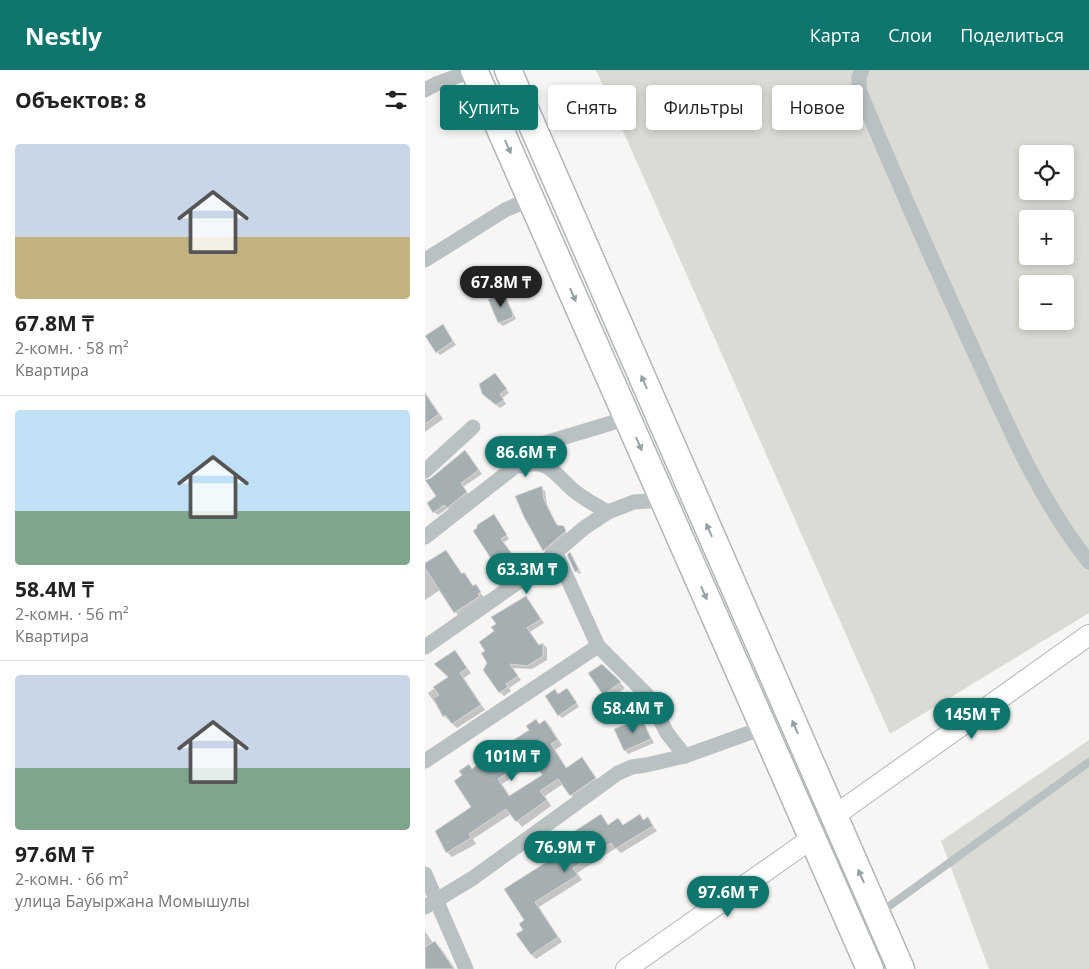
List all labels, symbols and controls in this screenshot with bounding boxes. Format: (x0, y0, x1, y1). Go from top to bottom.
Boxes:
text: Nestly (25, 19, 102, 52)
text: Карта (810, 23, 860, 47)
text: Слои (888, 23, 932, 47)
text: Поделиться (960, 23, 1064, 47)
chip: Купить (440, 85, 538, 130)
chip: Снять (548, 85, 636, 130)
chip: Фильтры (646, 85, 762, 130)
chip: Новое (772, 85, 863, 130)
text: Объектов: 8 (15, 86, 146, 114)
icon: filters (382, 86, 410, 114)
one-way arrow (504, 140, 512, 154)
map controls (1019, 145, 1074, 330)
button: locate (1019, 145, 1074, 200)
icon: home (168, 177, 258, 267)
button: + (1019, 210, 1074, 265)
pin: 67.8M ₸ (455, 266, 547, 308)
text: 67.8M ₸ (471, 271, 531, 293)
button: − (1019, 275, 1074, 330)
one-way arrow (570, 288, 578, 302)
text: 67.8M ₸ (15, 309, 94, 337)
text: 2-комн. · 58 m² (15, 337, 129, 359)
text: Квартира (15, 359, 89, 381)
one-way arrow (640, 375, 648, 389)
pin: 86.6M ₸ (480, 436, 572, 478)
one-way arrow (635, 437, 643, 451)
text: 86.6M ₸ (496, 441, 556, 463)
icon: home (168, 442, 258, 532)
one-way arrow (705, 523, 713, 537)
pin: 63.3M ₸ (481, 552, 573, 595)
text: 63.3M ₸ (497, 558, 557, 580)
text: 58.4M ₸ (15, 575, 94, 603)
one-way arrow (700, 586, 708, 600)
text: 2-комн. · 56 m² (15, 603, 129, 625)
text: Квартира (15, 625, 89, 647)
pin: 58.4M ₸ (587, 692, 679, 734)
text: 58.4M ₸ (603, 697, 663, 719)
pin: 145M ₸ (931, 698, 1013, 740)
text: 145M ₸ (944, 703, 1000, 725)
icon: home (168, 707, 258, 797)
one-way arrow (791, 720, 799, 734)
pin: 101M ₸ (471, 740, 553, 782)
text: 101M ₸ (484, 745, 540, 767)
pin: 76.9M ₸ (519, 830, 611, 873)
text: 76.9M ₸ (535, 836, 595, 858)
text: 97.6M ₸ (15, 840, 94, 868)
text: 2-комн. · 66 m² (15, 868, 129, 890)
one-way arrow (856, 869, 864, 883)
pin: 97.6M ₸ (682, 876, 774, 918)
text: 97.6M ₸ (698, 881, 758, 903)
text: улица Бауыржана Момышулы (15, 890, 250, 912)

